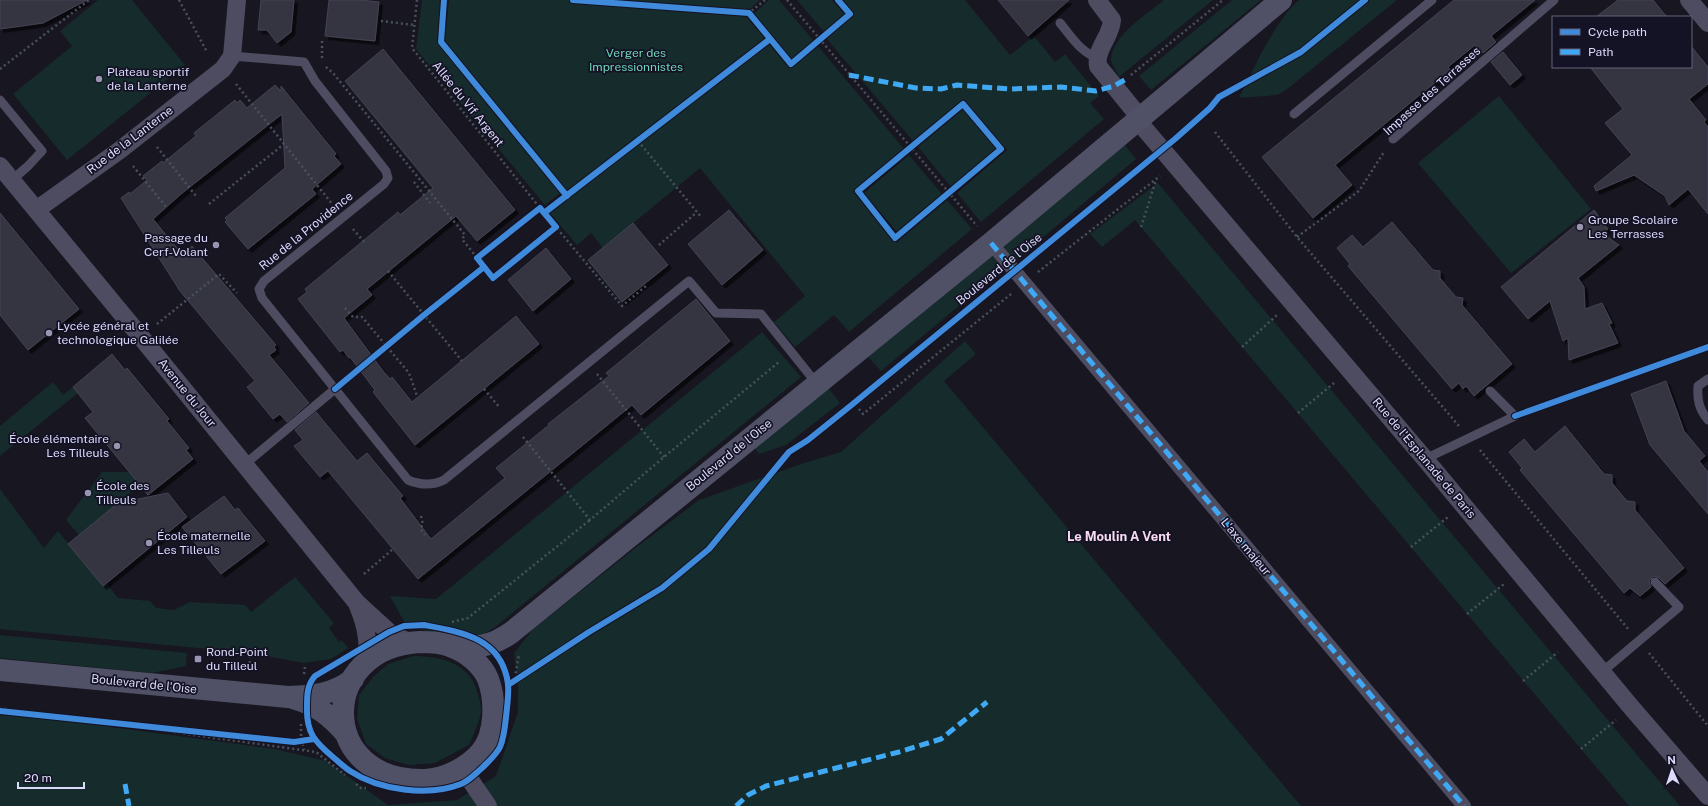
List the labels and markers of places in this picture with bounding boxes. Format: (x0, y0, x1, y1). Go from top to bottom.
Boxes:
place label: Plateau sportif de la Lanterne (107, 65, 189, 93)
marker: Plateau sportif de la Lanterne (94, 74, 104, 84)
place label: Groupe Scolaire Les Terrasses (1588, 213, 1678, 241)
marker: Groupe Scolaire Les Terrasses (1575, 222, 1585, 232)
place label: Passage du Cerf-Volant (144, 231, 208, 259)
marker: Passage du Cerf-Volant (211, 240, 221, 250)
place label: Lycée général et technologique Galilée (57, 319, 179, 347)
marker: Lycée général et technologique Galilée (44, 328, 54, 338)
place label: École élémentaire Les Tilleuls (9, 432, 109, 460)
marker: École élémentaire Les Tilleuls (112, 441, 122, 451)
place label: École des Tilleuls (96, 479, 149, 507)
marker: École des Tilleuls (83, 488, 93, 498)
place label: École maternelle Les Tilleuls (157, 529, 251, 557)
marker: École maternelle Les Tilleuls (144, 538, 154, 548)
place label: Rond-Point du Tilleul (206, 645, 268, 673)
marker: Rond-Point du Tilleul (193, 654, 203, 664)

